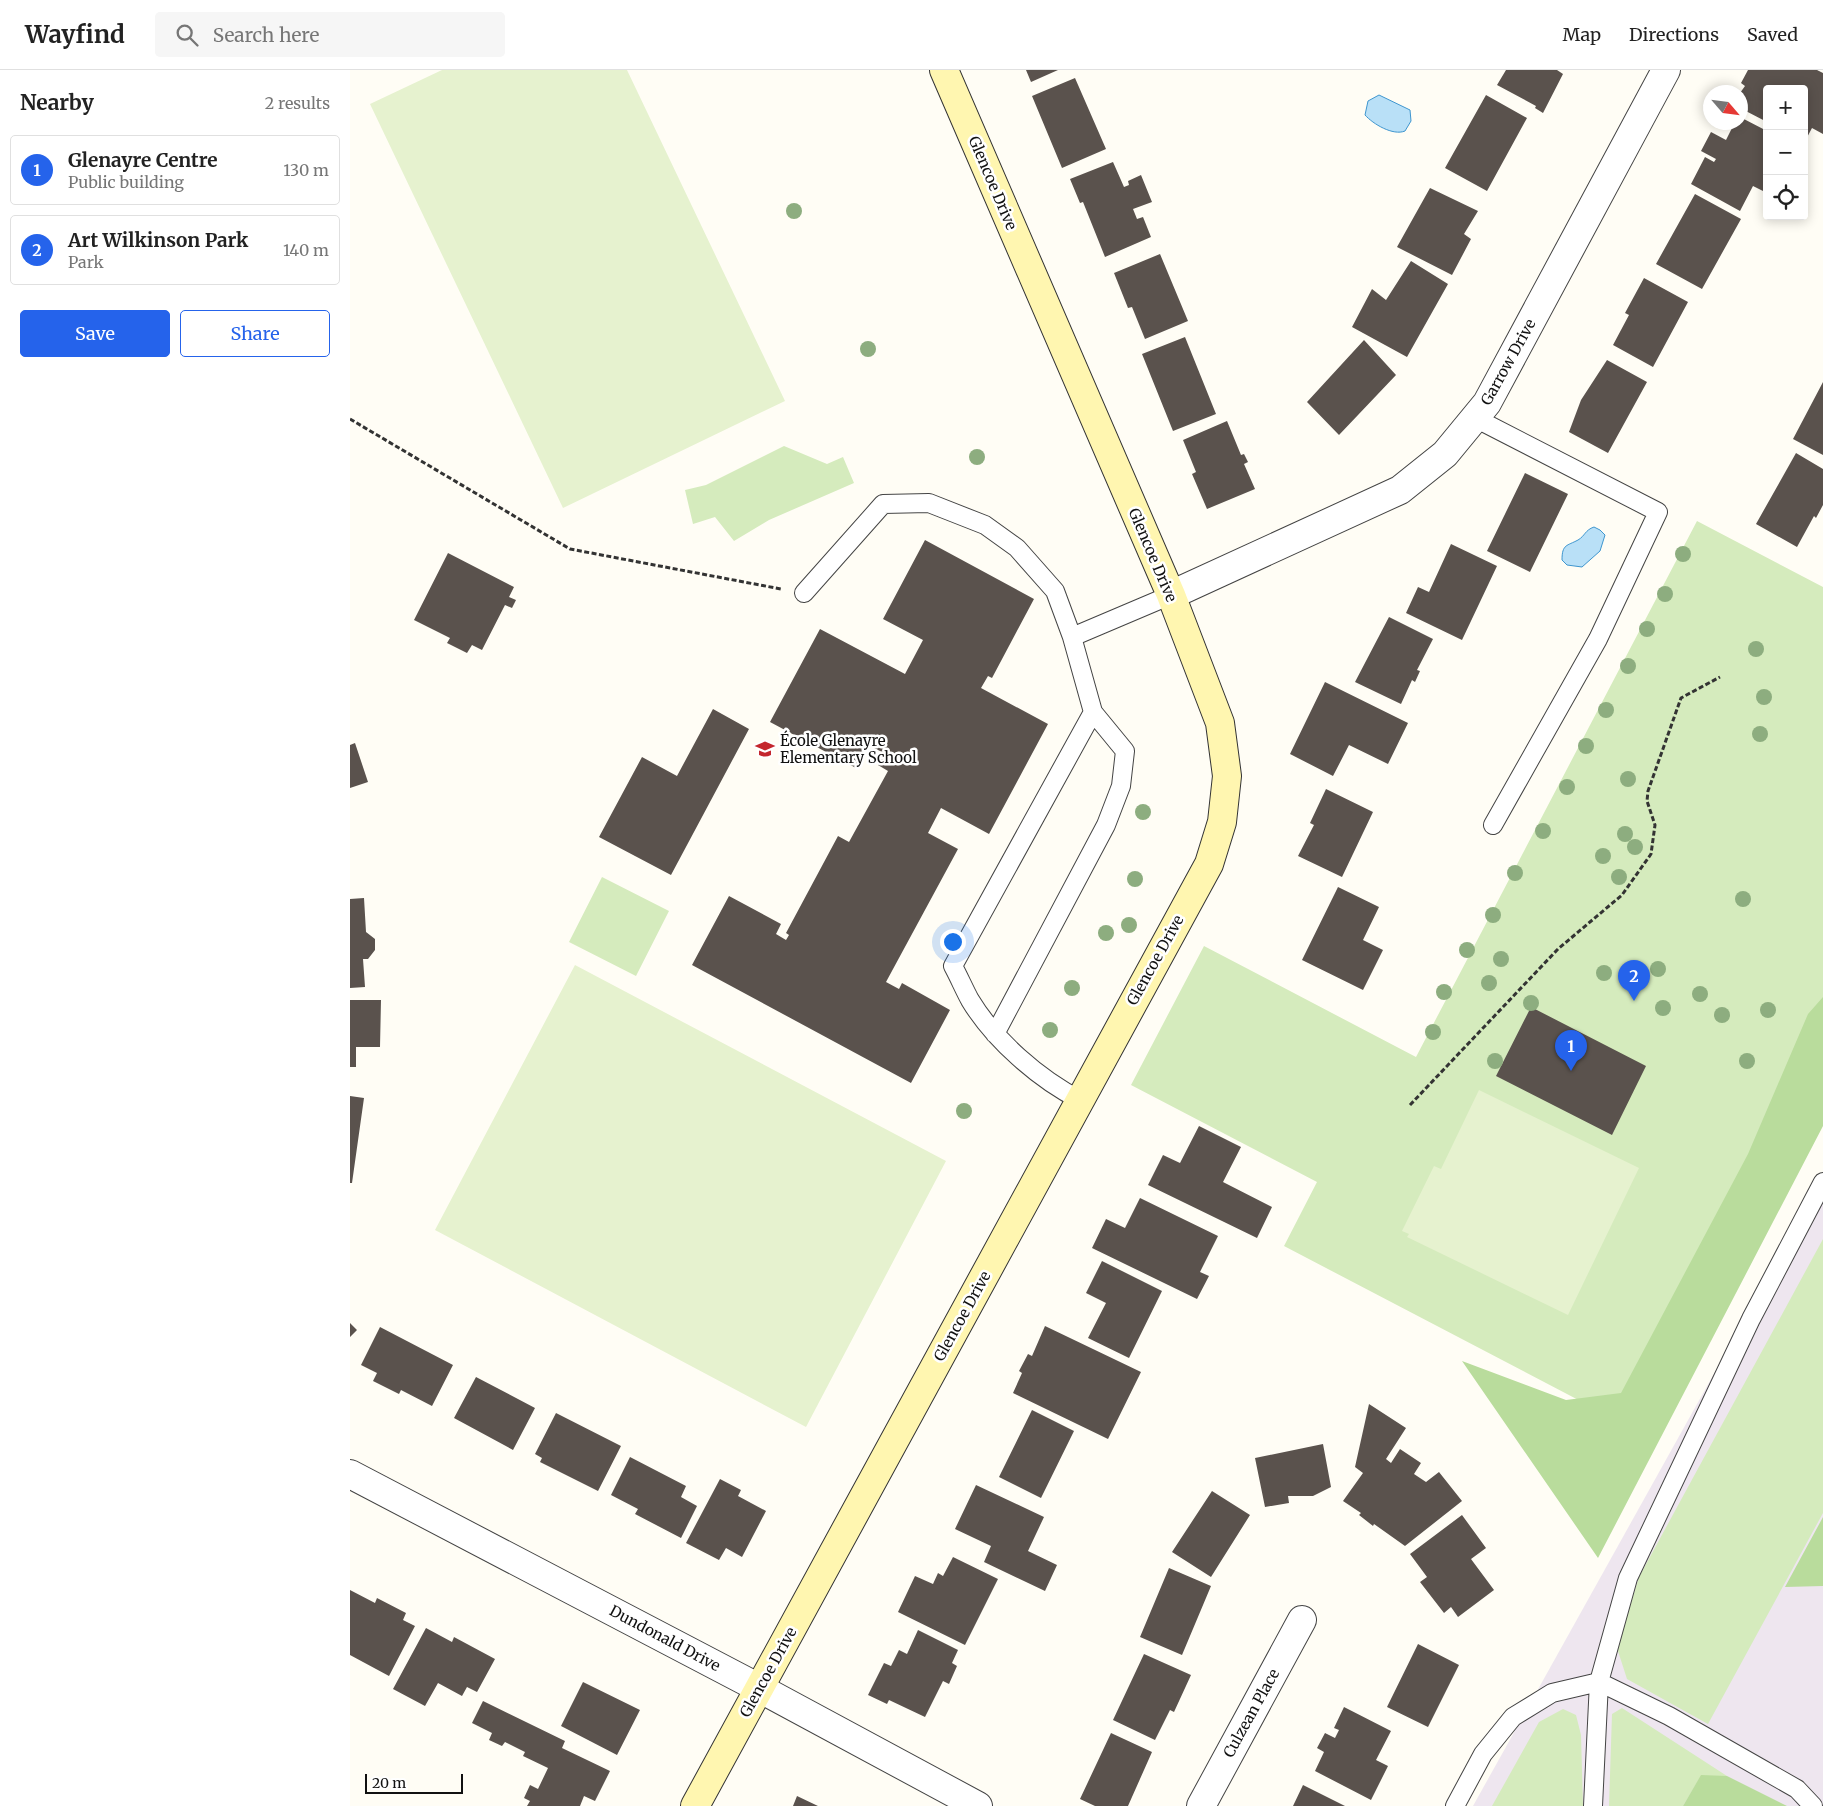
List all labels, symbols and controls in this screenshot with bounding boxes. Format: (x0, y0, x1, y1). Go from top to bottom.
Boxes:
search box (155, 12, 505, 57)
text: Wayfind (25, 19, 125, 50)
icon: search (173, 21, 201, 49)
text: Search here (213, 23, 319, 47)
text: Map (1563, 23, 1601, 46)
text: Directions (1629, 23, 1719, 46)
text: Saved (1747, 23, 1798, 46)
north arrow (1703, 85, 1748, 130)
map controls (1763, 85, 1808, 220)
button: + (1763, 85, 1808, 130)
text: Nearby (20, 89, 94, 116)
text: 2 results (265, 93, 330, 113)
button: − (1763, 130, 1808, 175)
street label: Glencoe Drive (965, 133, 1021, 233)
text: Glenayre Centre (68, 148, 218, 172)
text: 1 (33, 160, 41, 180)
text: 130 m (283, 160, 329, 180)
text: Public building (68, 172, 184, 192)
button: locate (1763, 175, 1808, 220)
text: Art Wilkinson Park (68, 228, 248, 252)
text: 2 (32, 240, 42, 260)
text: 140 m (283, 240, 329, 260)
text: Park (68, 252, 104, 272)
button: Save (20, 310, 170, 357)
button: Share (180, 310, 330, 357)
street label: Garrow Drive (1476, 315, 1540, 409)
street label: Glencoe Drive (1125, 505, 1181, 605)
place label: École Glenayre Elementary School (780, 730, 917, 767)
school or university icon: École Glenayre Elementary School (754, 738, 776, 760)
street label: Glencoe Drive (1122, 911, 1188, 1008)
your location (940, 929, 966, 955)
pin: 2 (1618, 960, 1650, 1001)
pin: 1 (1555, 1030, 1587, 1071)
street label: Glencoe Drive (929, 1267, 995, 1364)
street label: Dundonald Drive (606, 1601, 724, 1675)
street label: Glencoe Drive (735, 1623, 801, 1720)
street label: Culzean Place (1219, 1665, 1283, 1761)
scale bar (365, 1771, 462, 1794)
text: 20 m (372, 1774, 406, 1792)

